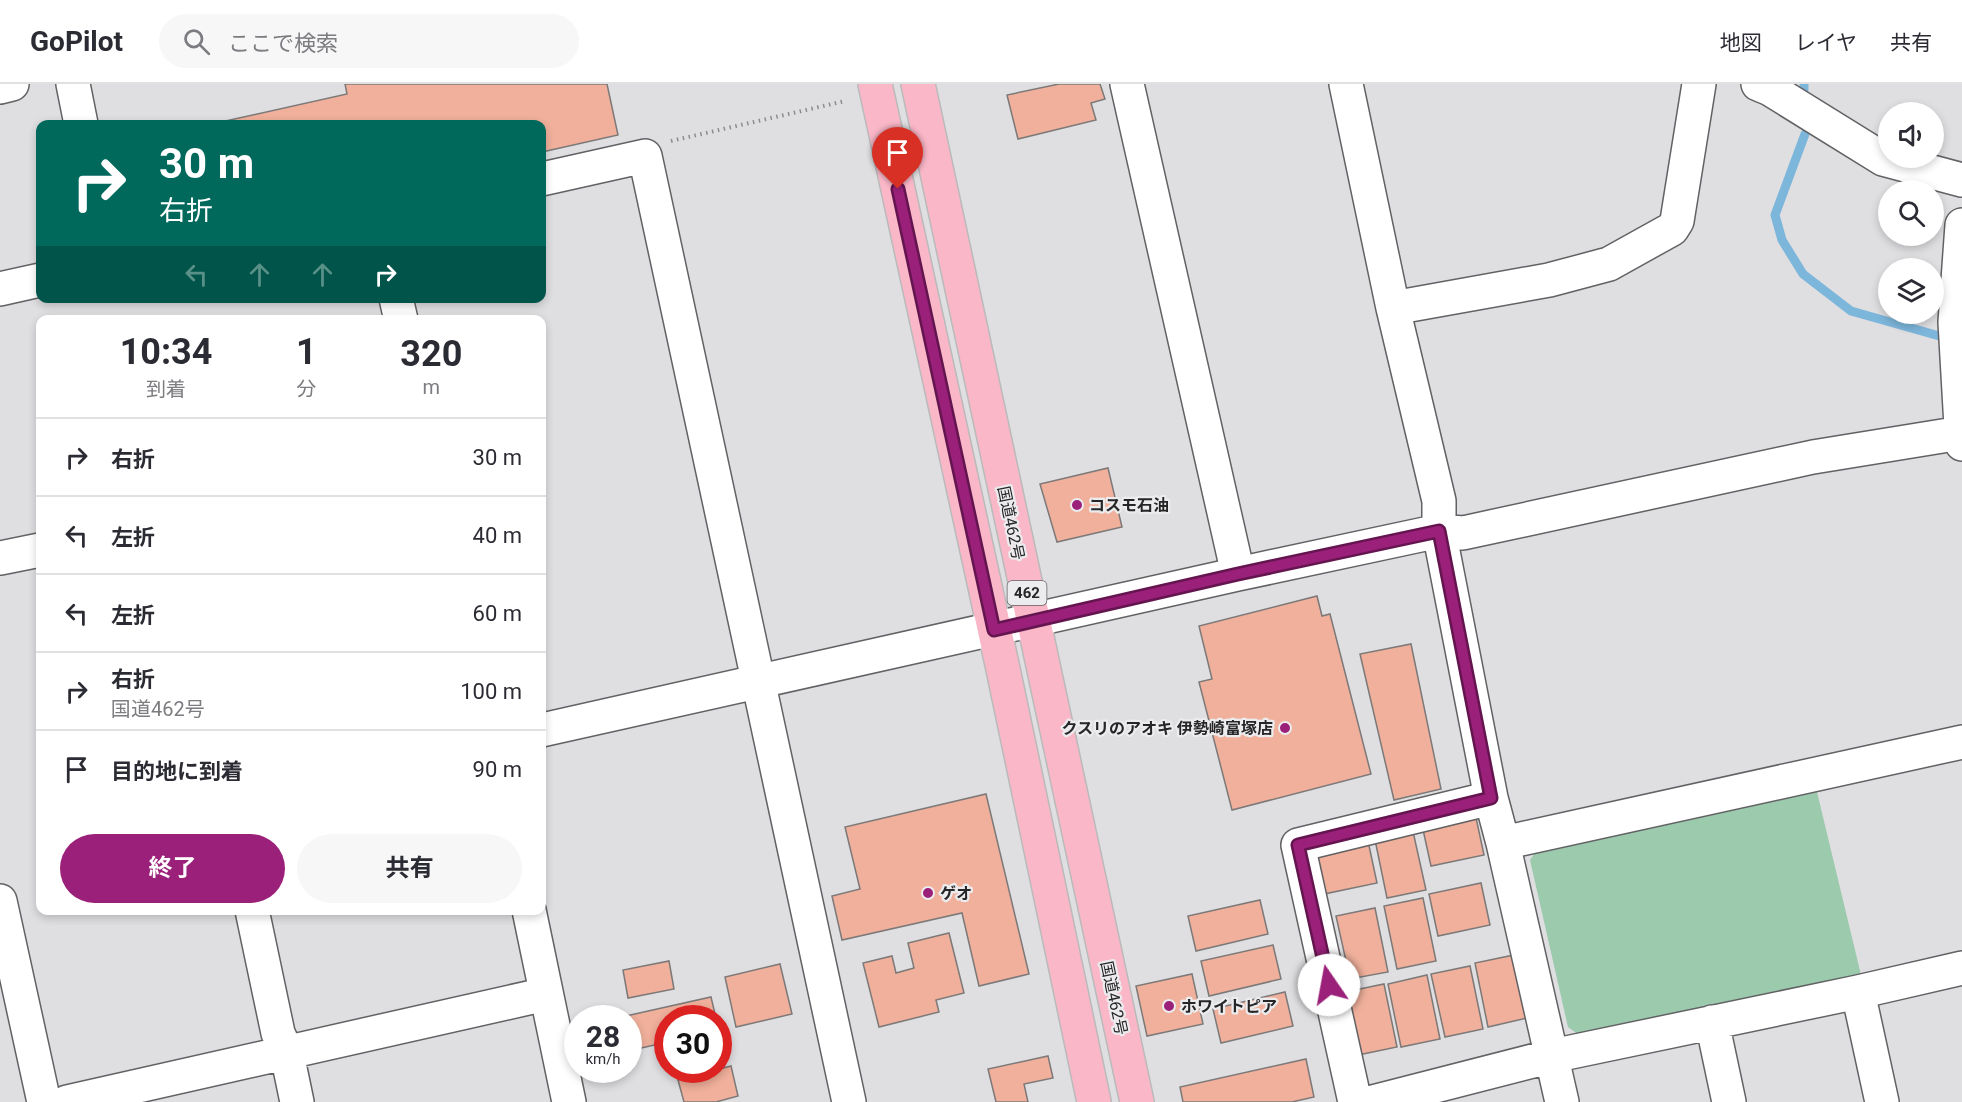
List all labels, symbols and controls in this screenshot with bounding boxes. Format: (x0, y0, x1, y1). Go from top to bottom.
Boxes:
search box (159, 14, 579, 68)
text: GoPilot (30, 25, 123, 58)
icon: search (180, 25, 213, 58)
text: ここで検索 (228, 31, 338, 56)
text: 地図 (1720, 31, 1762, 55)
text: レイヤ (1795, 31, 1857, 55)
text: 共有 (1890, 31, 1932, 55)
map controls (1878, 102, 1944, 324)
button: sound (1878, 102, 1944, 168)
pin (872, 127, 923, 189)
icon: arrive (881, 136, 914, 169)
text: 30 m (159, 139, 254, 188)
icon: right (60, 144, 138, 222)
button: search (1878, 180, 1944, 246)
text: 右折 (159, 195, 213, 227)
icon: left (180, 258, 213, 291)
icon: ahead (243, 258, 276, 291)
icon: ahead (306, 258, 339, 291)
icon: right (369, 258, 402, 291)
button: layers (1878, 258, 1944, 324)
text: 10:34 (120, 331, 212, 373)
text: 1 (296, 331, 317, 373)
text: 320 (400, 333, 462, 375)
text: m (423, 375, 440, 399)
text: 到着 (146, 377, 186, 401)
text: 分 (296, 377, 316, 401)
icon: right (60, 441, 93, 474)
text: 30 m (473, 445, 522, 470)
text: 右折 (111, 447, 155, 472)
street label: 国道462号 (994, 484, 1028, 562)
place label: コスモ石油 (1089, 496, 1169, 515)
marker: コスモ石油 (1070, 498, 1084, 512)
icon: left (60, 519, 93, 552)
text: 40 m (473, 523, 522, 548)
text: 左折 (111, 525, 155, 550)
road number: 462 (1008, 581, 1046, 605)
icon: left (60, 597, 93, 630)
text: 60 m (473, 601, 522, 626)
text: 左折 (111, 603, 155, 628)
text: 右折 (111, 667, 155, 692)
icon: right (60, 675, 93, 708)
text: 100 m (460, 679, 522, 704)
text: 国道462号 (111, 697, 205, 721)
place label: クスリのアオキ 伊勢崎富塚店 (1062, 719, 1273, 738)
marker: クスリのアオキ 伊勢崎富塚店 (1278, 721, 1292, 735)
icon: arrive (60, 753, 93, 786)
text: 90 m (473, 757, 522, 782)
text: 目的地に到着 (111, 759, 243, 784)
button: 終了 (60, 834, 285, 903)
button: 共有 (297, 834, 522, 903)
place label: ゲオ (940, 884, 972, 903)
marker: ゲオ (921, 886, 935, 900)
position arrow (1297, 953, 1361, 1017)
street label: 国道462号 (1097, 959, 1131, 1037)
place label: ホワイトピア (1181, 997, 1277, 1016)
marker: ホワイトピア (1162, 999, 1176, 1013)
speed limit sign: 30 (654, 1005, 732, 1083)
text: 28 (586, 1019, 620, 1054)
text: km/h (585, 1050, 621, 1068)

